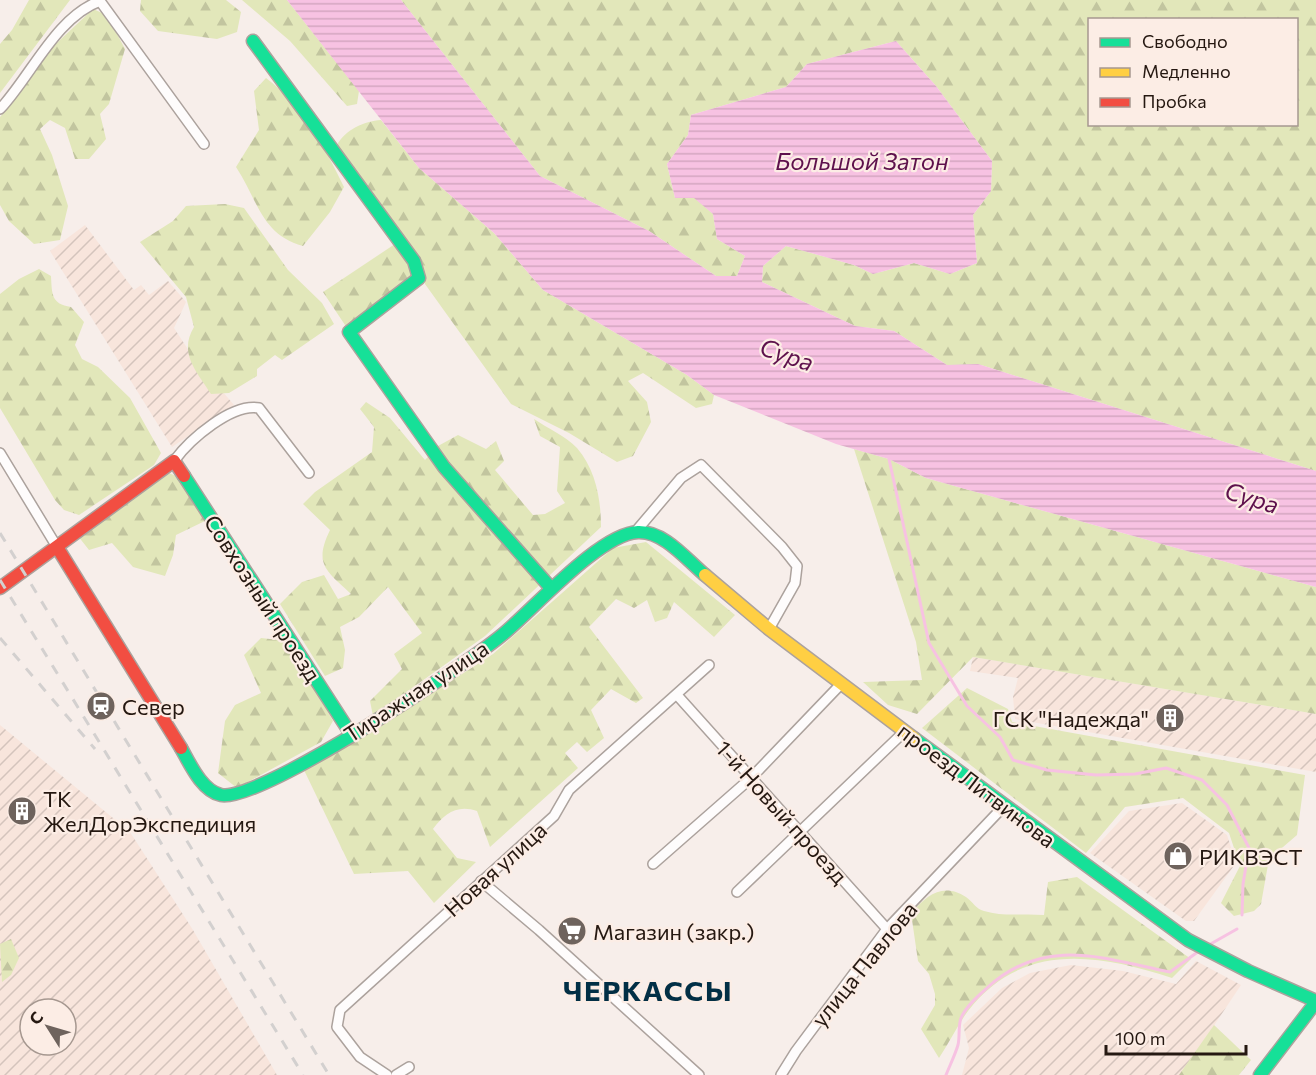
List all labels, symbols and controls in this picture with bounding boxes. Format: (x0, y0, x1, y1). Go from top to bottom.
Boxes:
legend (1088, 18, 1298, 126)
text: Свободно (1142, 30, 1228, 52)
text: Медленно (1142, 60, 1231, 82)
text: Пробка (1142, 90, 1207, 112)
water label: Большой Затон (775, 146, 949, 175)
water label: Сура (756, 331, 818, 377)
water label: Сура (1222, 475, 1282, 519)
street label: Совхозный проезд (199, 509, 327, 687)
street label: Тиражная улица (339, 634, 493, 748)
station icon: Север (85, 690, 117, 722)
place label: Север (122, 693, 185, 720)
building icon: ГСК "Надежда" (1154, 702, 1186, 734)
place label: ГСК "Надежда" (993, 705, 1149, 732)
street label: проезд Литвинова (893, 717, 1061, 853)
street label: 1-й Новый проезд (711, 735, 853, 889)
place label: ТК ЖелДорЭкспедиция (43, 785, 256, 837)
building icon: ТК ЖелДорЭкспедиция (6, 795, 38, 827)
street label: Новая улица (438, 816, 552, 922)
shop icon: РИКВЭСТ (1162, 840, 1194, 872)
place label: РИКВЭСТ (1199, 843, 1303, 870)
street label: улица Павлова (805, 896, 923, 1032)
supermarket icon: Магазин (закр.) (556, 915, 588, 947)
place label: Магазин (закр.) (593, 918, 755, 945)
district label: ЧЕРКАССЫ (563, 973, 733, 1007)
north arrow (18, 997, 78, 1057)
text: С (25, 1008, 47, 1028)
scale bar (1106, 1018, 1246, 1056)
text: 100 m (1115, 1027, 1165, 1049)

